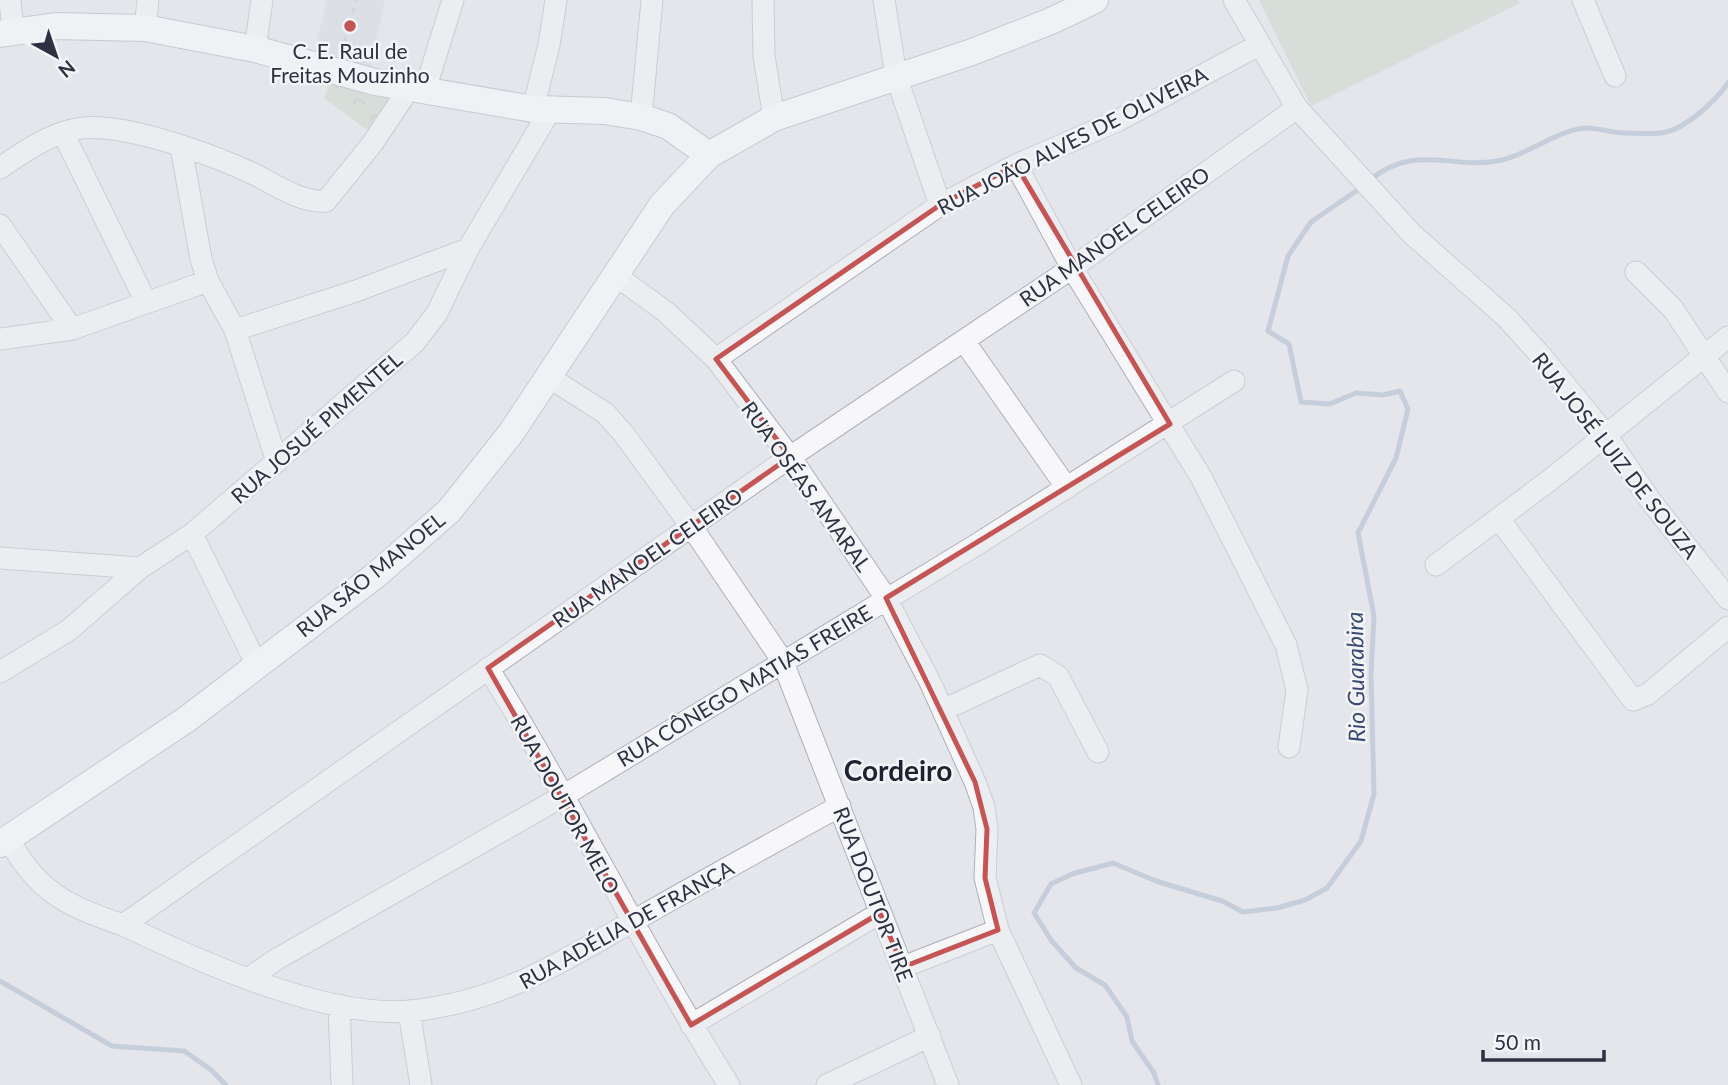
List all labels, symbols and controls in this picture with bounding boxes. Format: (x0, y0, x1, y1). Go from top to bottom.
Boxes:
marker: C. E. Raul de Freitas Mouzinho (342, 18, 358, 34)
north arrow (21, 21, 91, 91)
place label: C. E. Raul de Freitas Mouzinho (270, 38, 430, 87)
text: N (54, 56, 80, 83)
street label: RUA JOÃO ALVES DE OLIVEIRA (933, 60, 1212, 219)
street label: RUA MANOEL CELEIRO (1014, 161, 1214, 311)
street label: RUA JOSUÉ PIMENTEL (226, 346, 407, 508)
street label: RUA JOSÉ LUIZ DE SOUZA (1528, 347, 1705, 564)
street label: RUA OSÉAS AMARAL (737, 396, 877, 576)
street label: RUA MANOEL CELEIRO (547, 482, 747, 632)
street label: RUA SÃO MANOEL (291, 506, 449, 642)
street label: RUA CÔNEGO MATIAS FREIRE (612, 599, 876, 771)
water label: Rio Guarabira (1340, 611, 1370, 743)
street label: RUA DOUTOR MELO (506, 710, 626, 898)
district label: Cordeiro (844, 753, 952, 787)
street label: RUA DOUTOR TIRE (829, 803, 919, 985)
street label: RUA ADÉLIA DE FRANÇA (514, 854, 738, 993)
scale bar (1483, 1018, 1604, 1062)
text: 50 m (1494, 1029, 1541, 1054)

